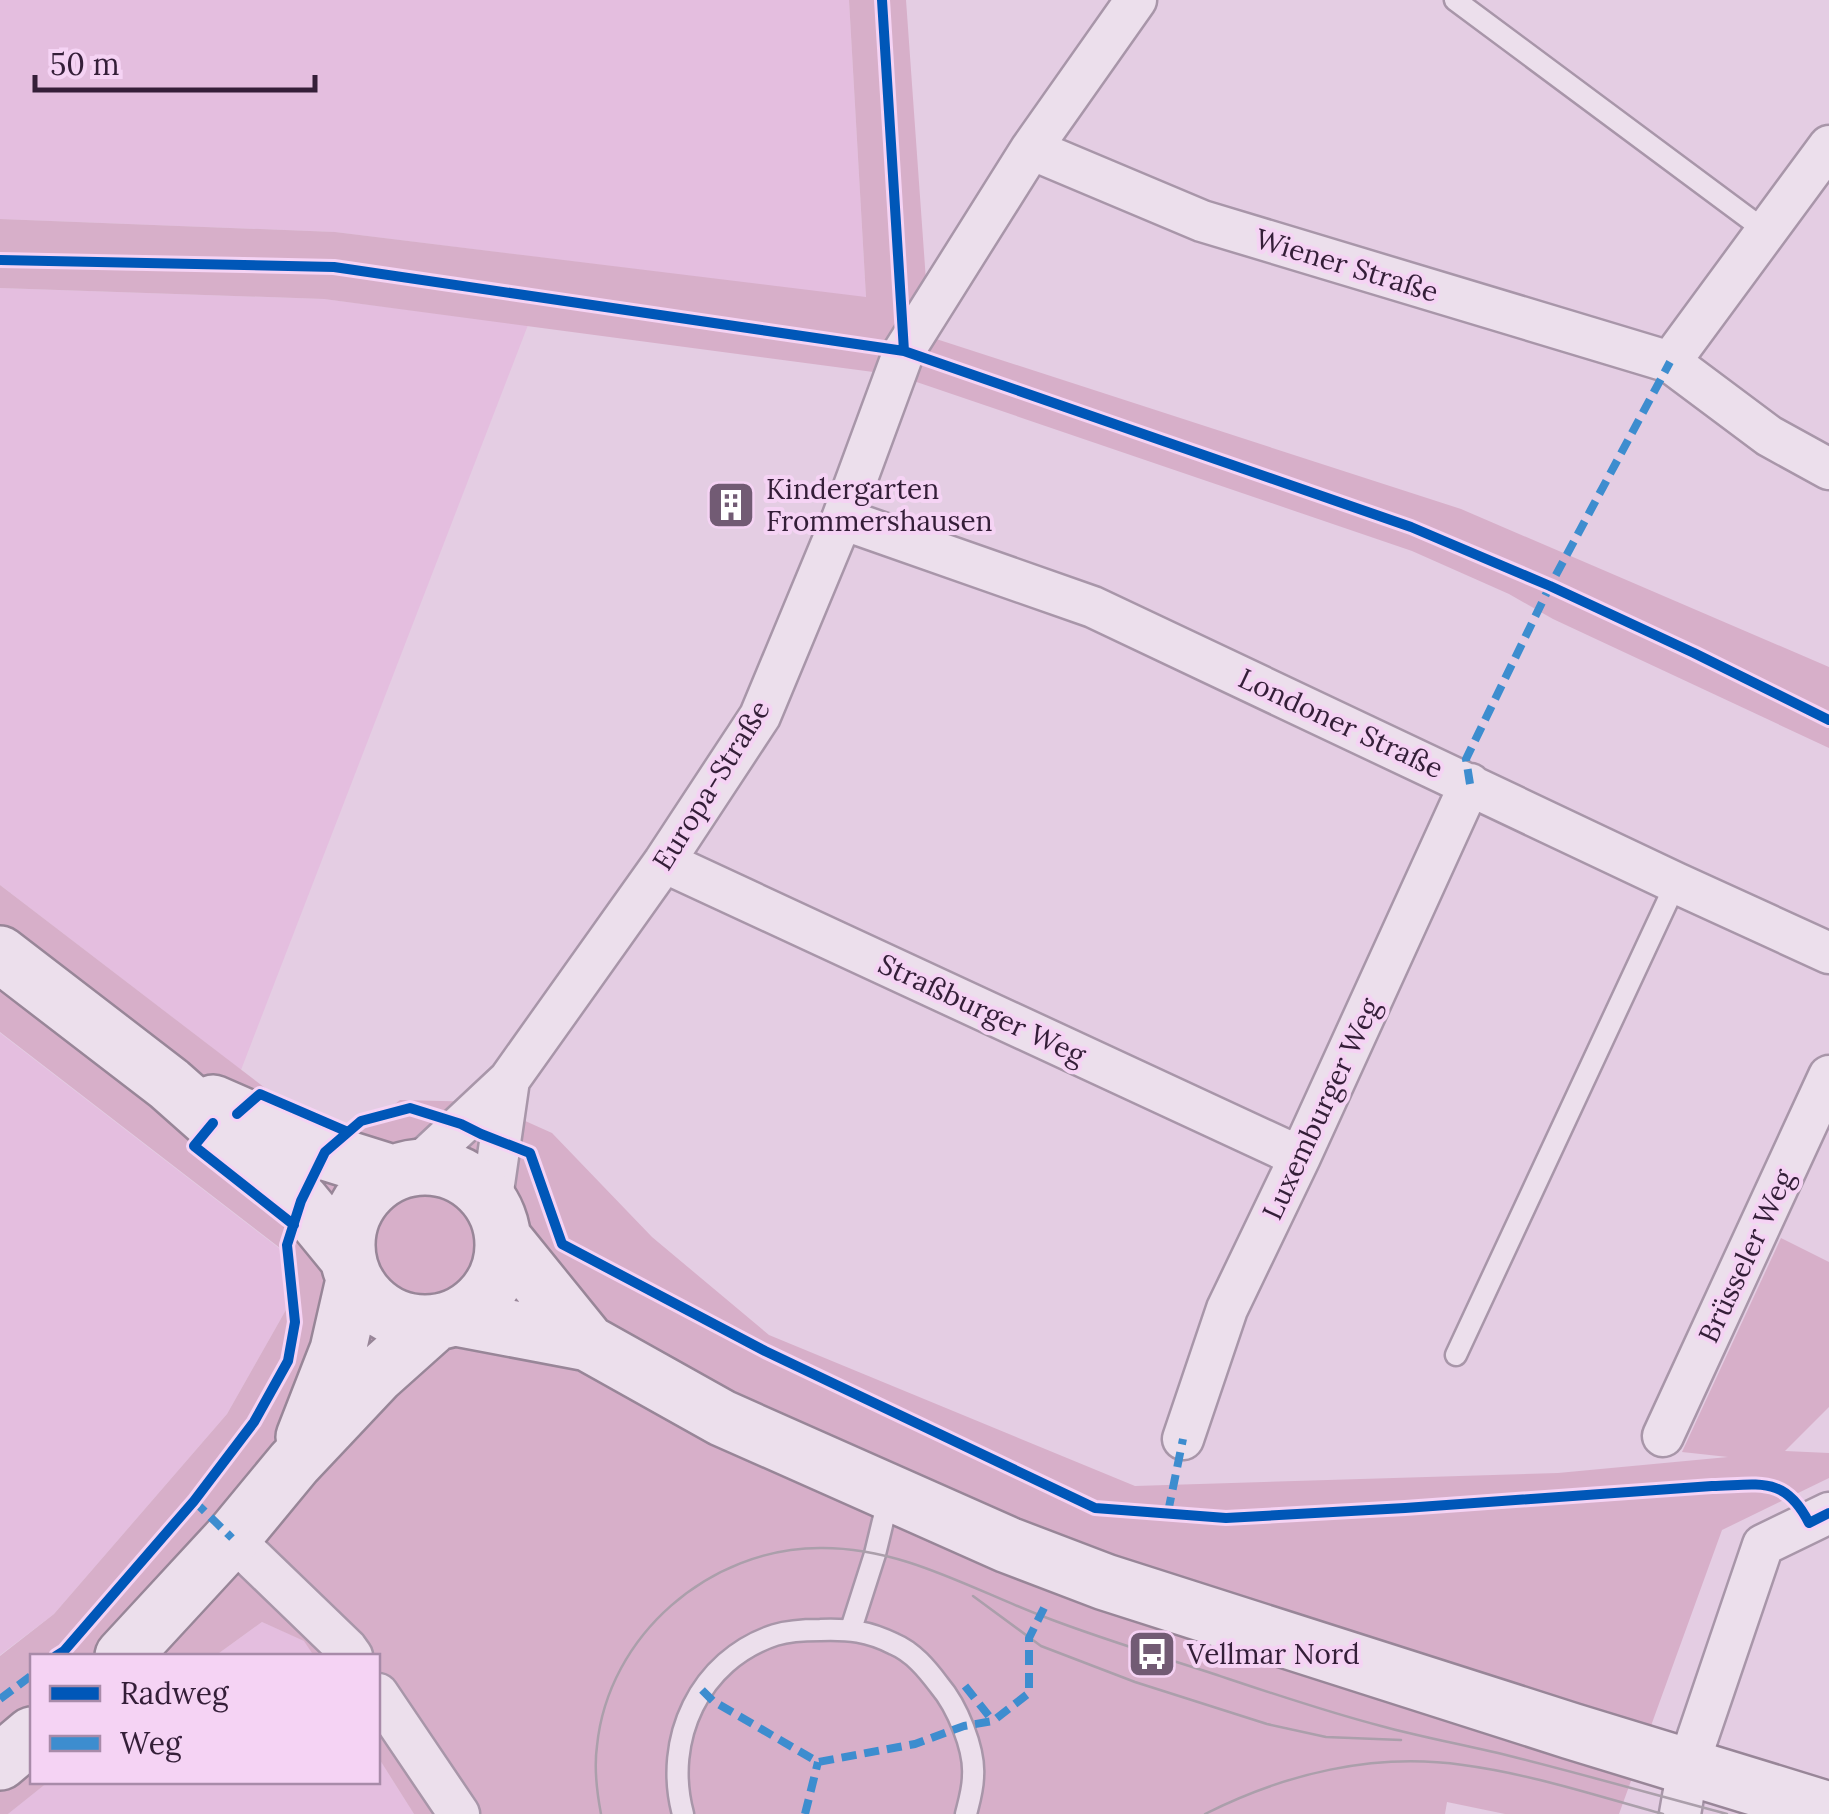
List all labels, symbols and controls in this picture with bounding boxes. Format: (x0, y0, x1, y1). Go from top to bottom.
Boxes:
scale bar (35, 30, 315, 92)
text: 50 m (50, 45, 120, 83)
street label: Wiener Straße (1251, 220, 1443, 310)
place label: Kindergarten Frommershausen (766, 471, 993, 539)
building icon: Kindergarten Frommershausen (705, 479, 757, 531)
street label: Londoner Straße (1233, 660, 1449, 786)
street label: Europa-Straße (644, 693, 778, 877)
street label: Straßburger Weg (873, 945, 1092, 1073)
street label: Luxemburger Weg (1254, 992, 1388, 1225)
street label: Brüsseler Weg (1690, 1163, 1802, 1348)
bus stop icon: Vellmar Nord (1126, 1628, 1178, 1680)
place label: Vellmar Nord (1186, 1636, 1360, 1672)
legend (30, 1654, 380, 1784)
text: Radweg (120, 1674, 230, 1713)
text: Weg (120, 1724, 183, 1763)

